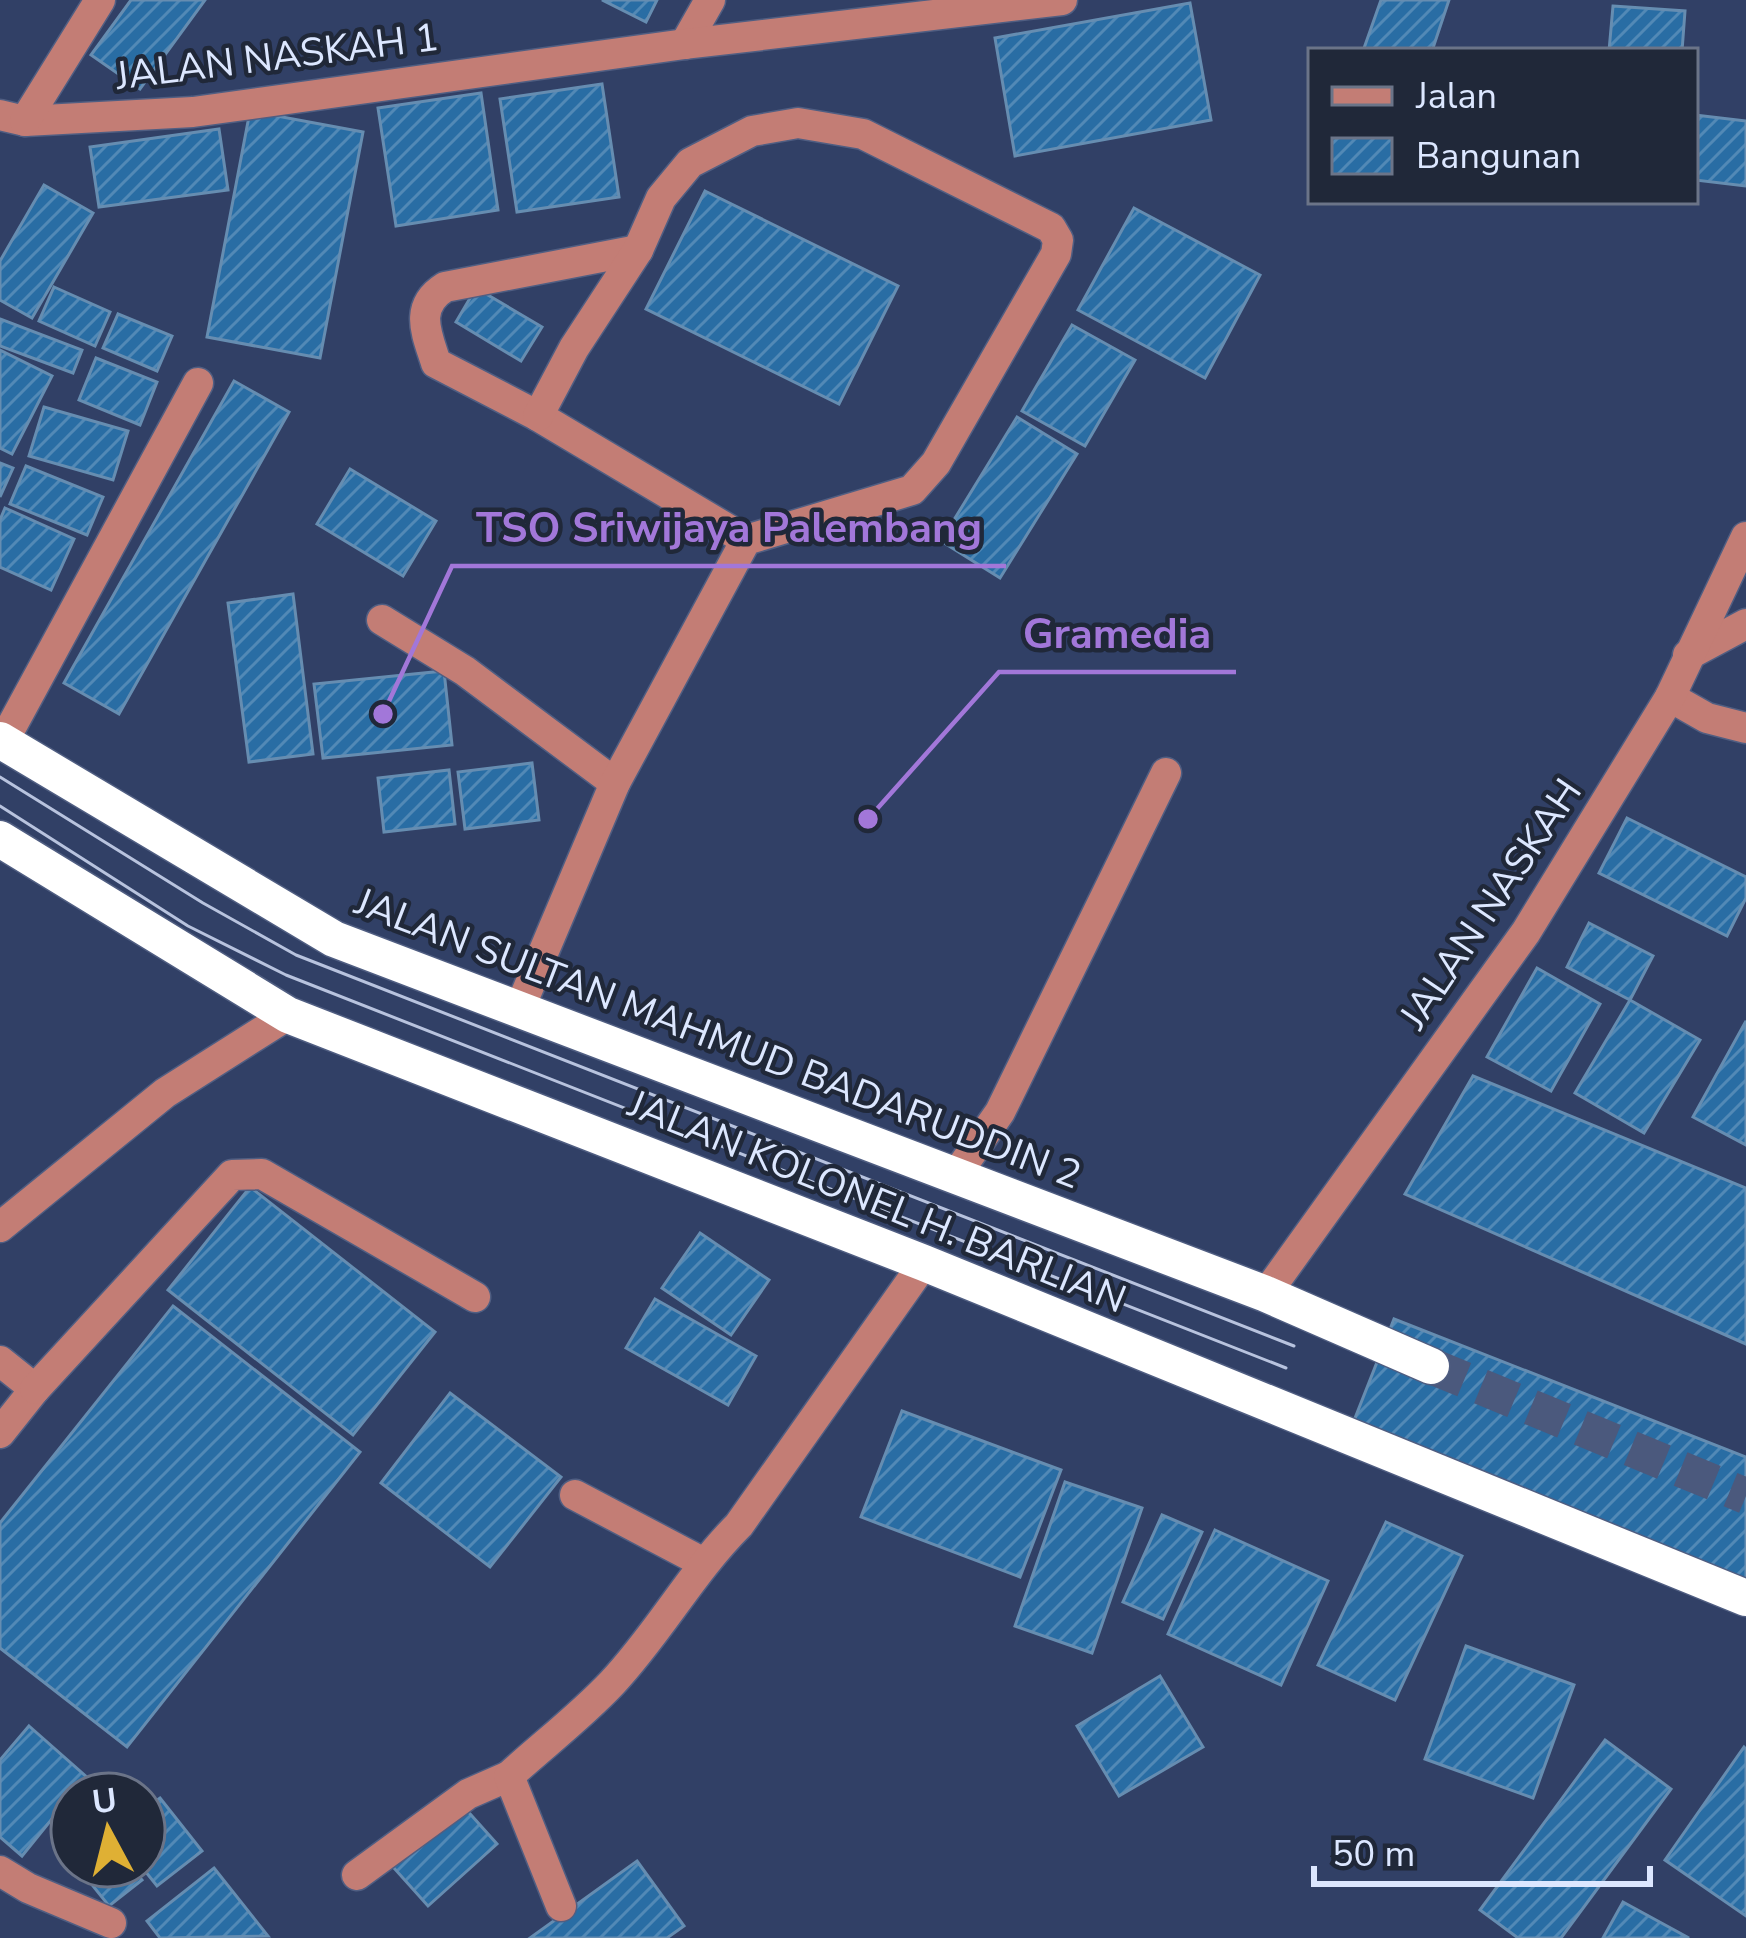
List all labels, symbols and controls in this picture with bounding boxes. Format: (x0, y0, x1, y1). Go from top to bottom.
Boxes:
street label: JALAN NASKAH 1 (112, 11, 441, 103)
legend (1308, 48, 1698, 204)
text: Jalan (1415, 72, 1497, 121)
text: Bangunan (1416, 132, 1581, 181)
callout: TSO Sriwijaya Palembang (452, 488, 1006, 566)
text: TSO Sriwijaya Palembang (476, 500, 982, 557)
callout: Gramedia (999, 594, 1236, 672)
text: Gramedia (1023, 606, 1211, 663)
street label: JALAN NASKAH (1387, 768, 1594, 1040)
street label: JALAN SULTAN MAHMUD BADARUDDIN 2 (347, 875, 1088, 1202)
street label: JALAN KOLONEL H. BARLIAN (620, 1077, 1134, 1326)
north arrow (48, 1770, 168, 1890)
text: U (90, 1778, 119, 1826)
scale bar (1314, 1812, 1650, 1886)
text: 50 m (1332, 1830, 1415, 1879)

